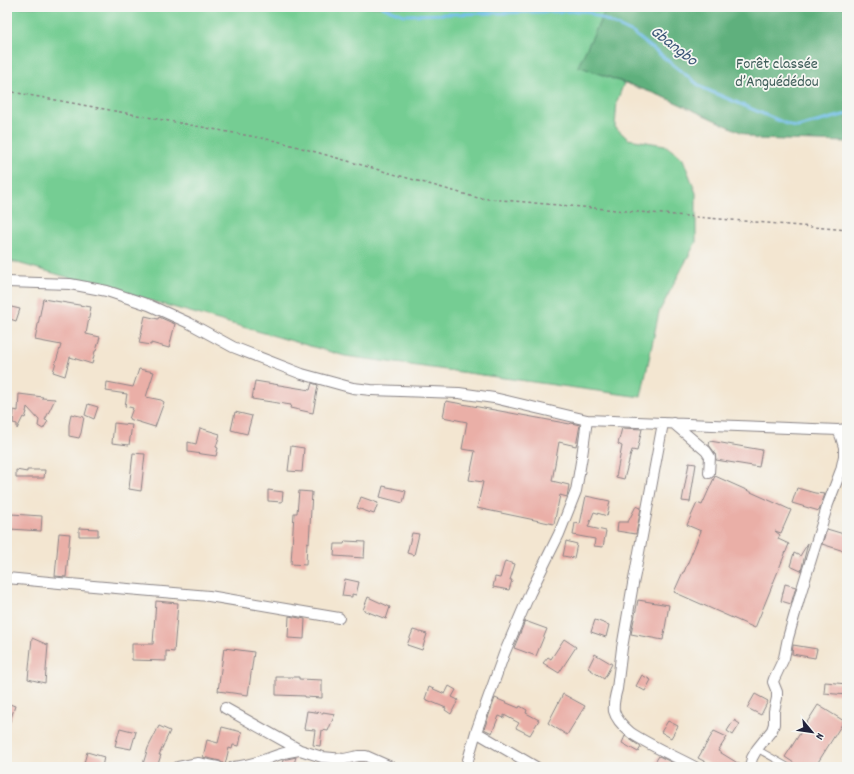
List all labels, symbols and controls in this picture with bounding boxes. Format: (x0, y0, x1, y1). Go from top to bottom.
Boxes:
water label: Gbangbo (644, 21, 703, 74)
park label: Forêt classée d’Anguédédou (735, 53, 819, 94)
north arrow (792, 712, 832, 752)
text: N (810, 730, 827, 743)

